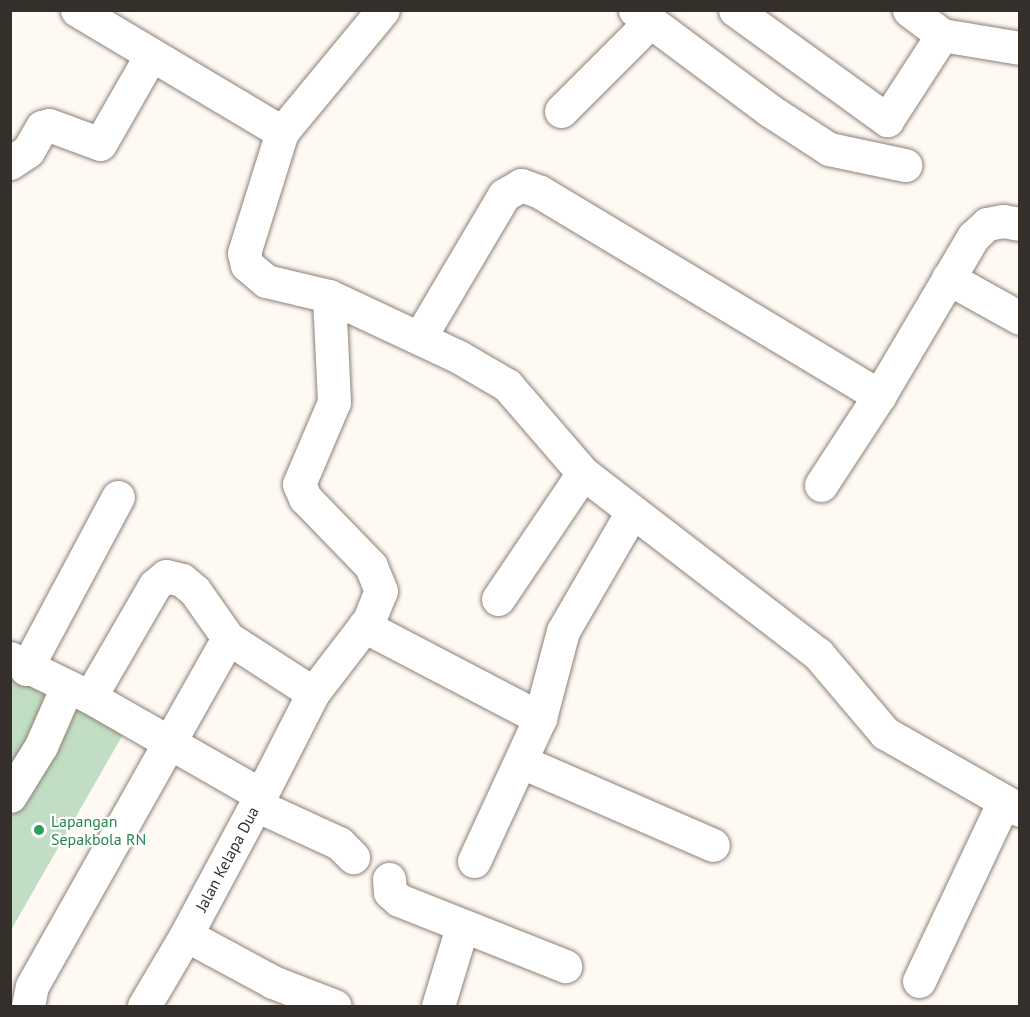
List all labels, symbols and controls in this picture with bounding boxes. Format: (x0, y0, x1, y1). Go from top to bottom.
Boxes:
street label: Jalan Kelapa Dua (191, 803, 263, 915)
place label: Lapangan Sepakbola RN (51, 811, 146, 849)
marker: Lapangan Sepakbola RN (32, 823, 46, 837)

